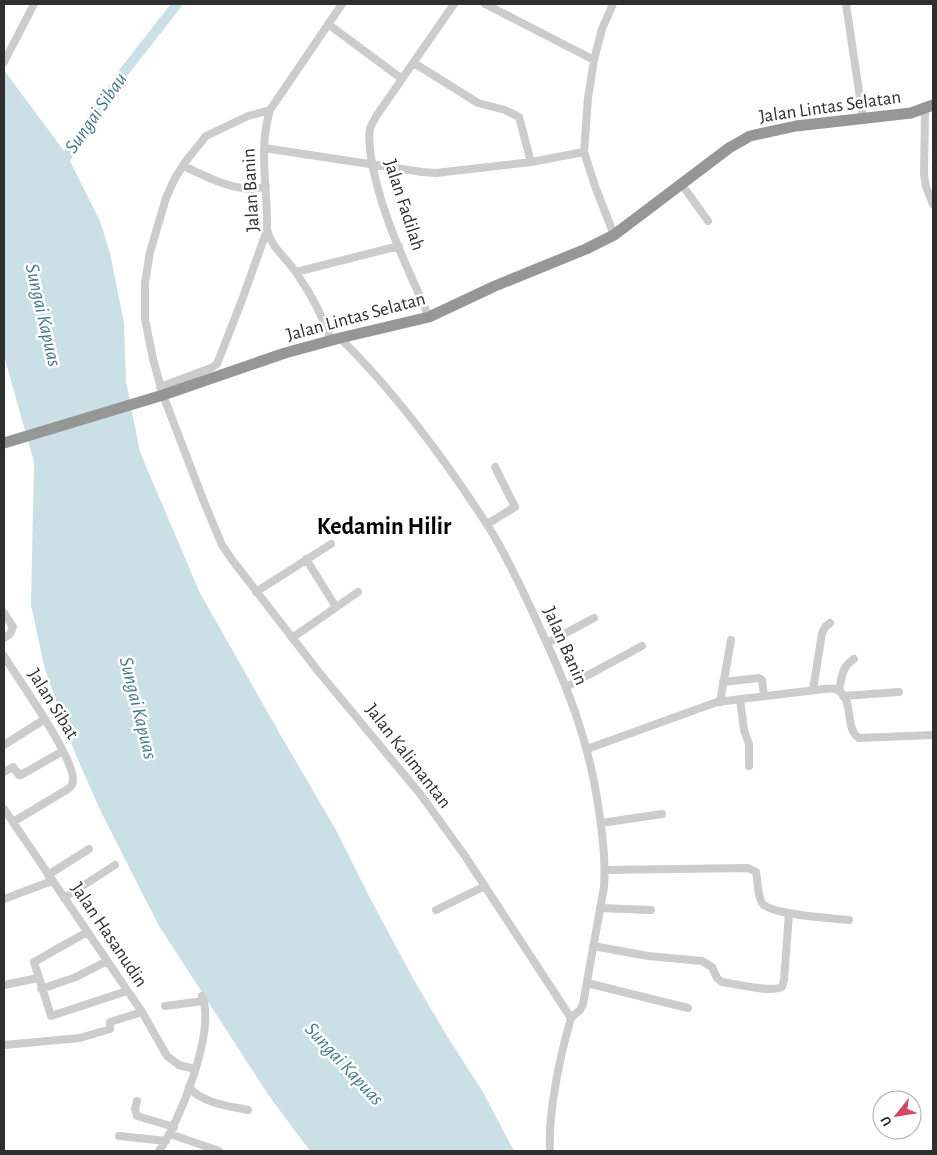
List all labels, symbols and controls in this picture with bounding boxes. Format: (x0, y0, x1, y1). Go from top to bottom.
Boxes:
water label: Sungai Sibau (61, 69, 131, 157)
street label: Jalan Lintas Selatan (758, 88, 902, 126)
street label: Jalan Banin (239, 148, 263, 232)
street label: Jalan Fadilah (380, 157, 428, 253)
water label: Sungai Kapuas (21, 262, 65, 369)
street label: Jalan Lintas Selatan (284, 289, 428, 345)
district label: Kedamin Hilir (317, 515, 452, 539)
street label: Jalan Banin (539, 604, 591, 688)
water label: Sungai Kapuas (116, 655, 161, 762)
street label: Jalan Sibat (24, 666, 82, 742)
street label: Jalan Kalimantan (361, 700, 455, 812)
street label: Jalan Hasanudin (67, 879, 151, 991)
water label: Sungai Kapuas (301, 1019, 387, 1110)
north arrow (872, 1090, 922, 1140)
text: U (878, 1114, 895, 1128)

